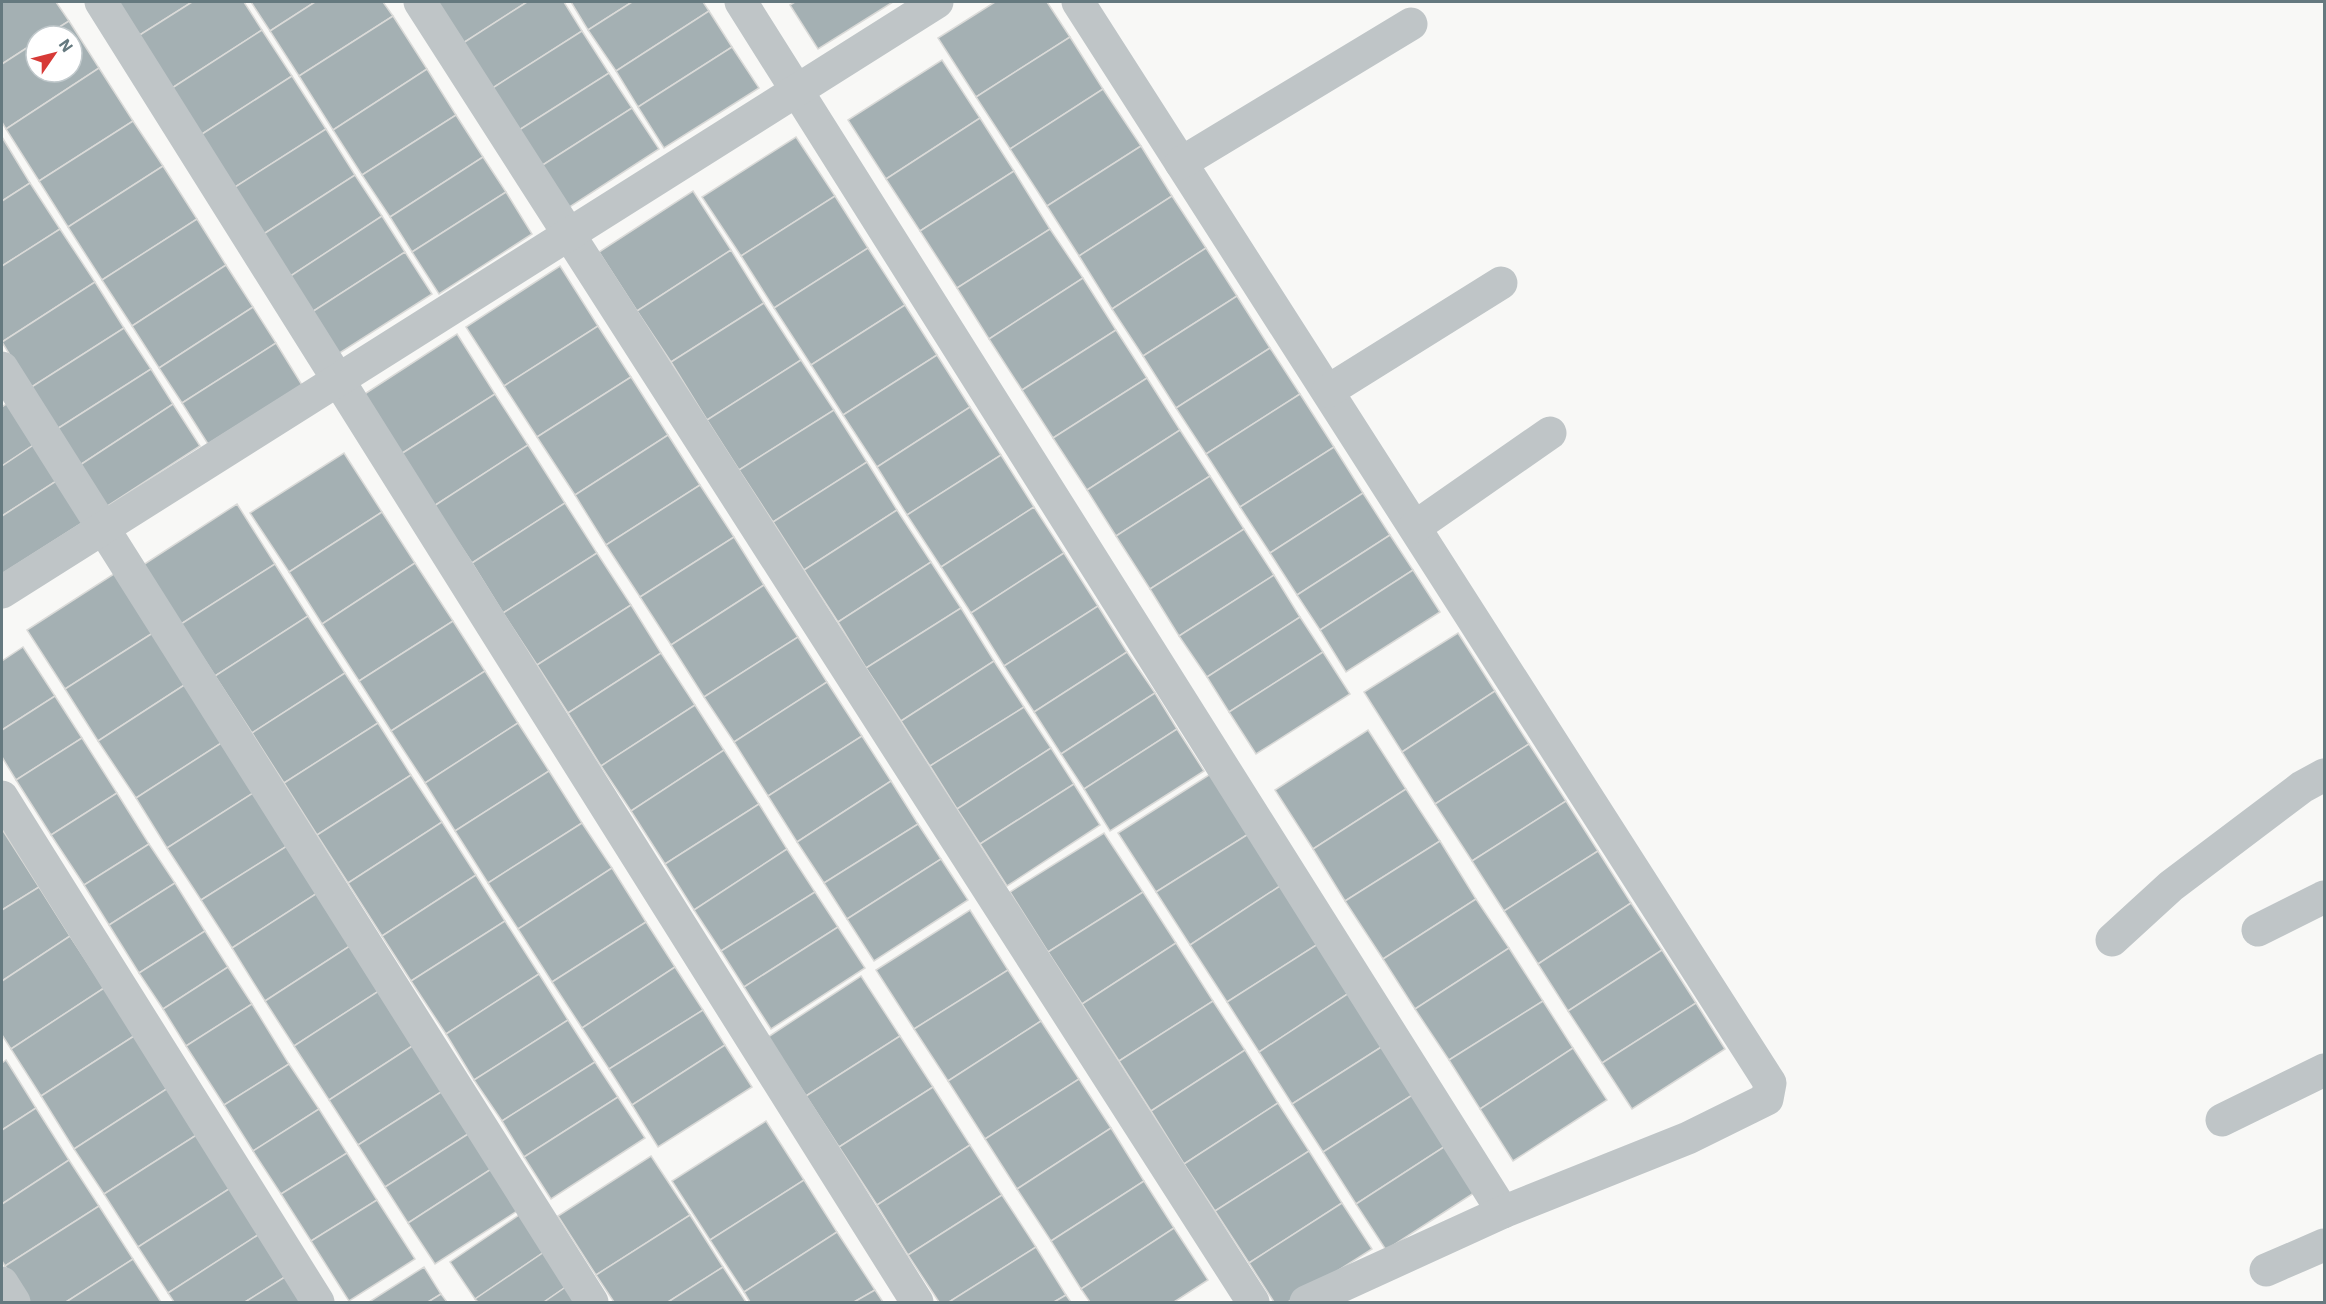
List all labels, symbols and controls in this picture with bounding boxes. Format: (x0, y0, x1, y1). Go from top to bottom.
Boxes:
north arrow (24, 24, 84, 84)
text: N (55, 35, 78, 56)

